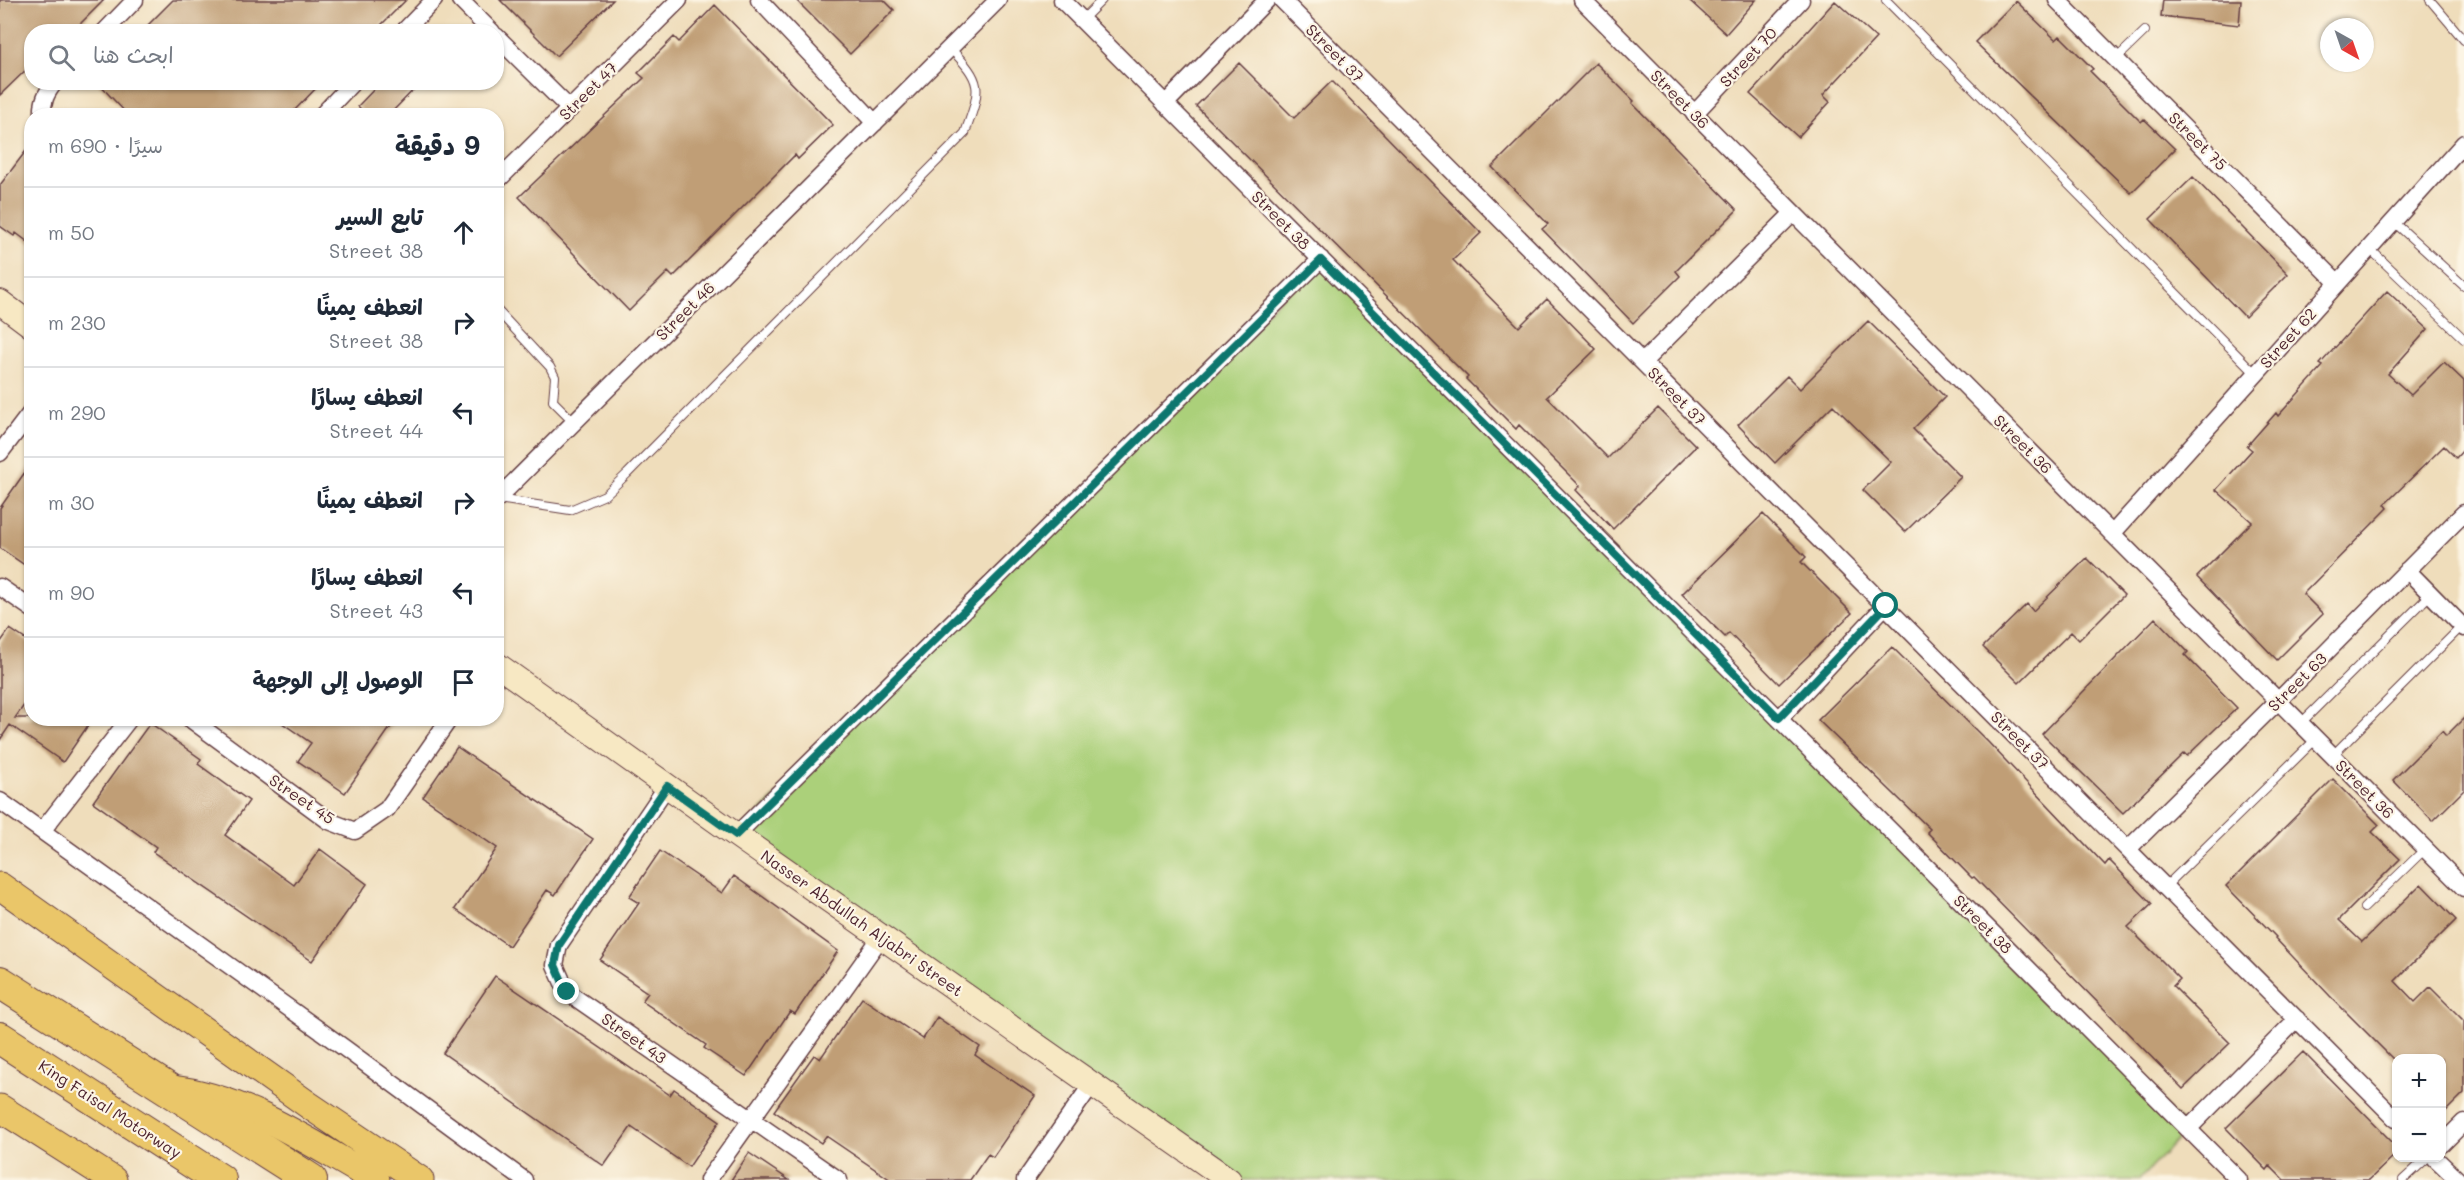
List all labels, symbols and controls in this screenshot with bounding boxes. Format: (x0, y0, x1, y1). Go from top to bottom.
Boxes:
north arrow (2320, 18, 2374, 72)
street label: Street 37 (1302, 19, 1369, 86)
street label: Street 70 (1714, 22, 1781, 91)
search box (24, 24, 504, 90)
text: ابحث هنا (93, 40, 174, 69)
icon: search (45, 41, 78, 74)
street label: Street 47 (554, 57, 621, 124)
street label: Street 36 (1646, 65, 1714, 133)
street label: Street 75 (2165, 107, 2232, 174)
text: 9 دقيقة (395, 128, 480, 162)
text: سيرًا · 690 m (48, 132, 163, 158)
street label: Street 38 (1247, 186, 1316, 254)
text: تابع السير (337, 202, 423, 231)
icon: ahead (447, 216, 480, 249)
text: 50 m (48, 219, 94, 245)
text: Street 38 (329, 237, 423, 263)
street label: Street 46 (651, 277, 719, 345)
text: انعطف يمينًا (317, 292, 423, 321)
street label: Street 62 (2255, 303, 2320, 372)
icon: right (447, 306, 480, 339)
text: 230 m (48, 309, 106, 335)
text: Street 38 (329, 327, 423, 353)
street label: Street 37 (1644, 362, 1711, 429)
text: انعطف يسارًا (311, 382, 423, 411)
icon: left (447, 396, 480, 429)
text: 290 m (48, 399, 106, 425)
street label: Street 36 (1989, 410, 2057, 478)
text: Street 44 (329, 417, 423, 443)
text: انعطف يمينًا (317, 485, 423, 514)
icon: right (447, 486, 480, 519)
text: 30 m (48, 489, 94, 515)
text: انعطف يسارًا (311, 562, 423, 591)
icon: left (447, 576, 480, 609)
text: 90 m (48, 579, 95, 605)
route start (1872, 592, 1898, 618)
text: Street 43 (329, 597, 423, 623)
street label: Street 63 (2263, 648, 2331, 716)
text: الوصول إلى الوجهة (252, 665, 423, 694)
icon: arrive (447, 666, 480, 699)
street label: Street 37 (1987, 706, 2054, 773)
street label: Street 36 (2331, 755, 2399, 823)
street label: Street 45 (265, 769, 339, 828)
street label: Nasser Abdullah Aljabri Street (757, 845, 968, 1001)
street label: Street 38 (1949, 890, 2018, 958)
route end (553, 978, 579, 1004)
street label: Street 43 (598, 1008, 671, 1068)
map controls (2392, 1054, 2446, 1162)
button: + (2392, 1054, 2446, 1108)
street label: King Faisal Motorway (35, 1055, 186, 1163)
button: − (2392, 1108, 2446, 1162)

